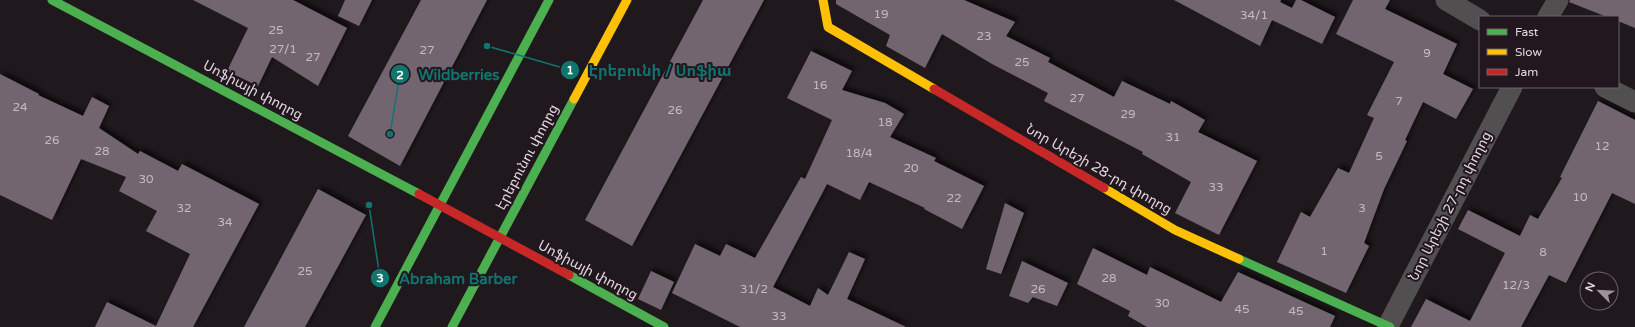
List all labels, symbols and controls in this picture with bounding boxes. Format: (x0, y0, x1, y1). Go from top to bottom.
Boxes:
house number: 19 (873, 7, 889, 21)
house number: 34/1 (1240, 8, 1268, 22)
legend (1479, 16, 1619, 88)
house number: 25 (268, 23, 284, 37)
text: Fast (1515, 25, 1539, 39)
house number: 23 (976, 29, 992, 43)
house number: 27/1 (269, 42, 297, 56)
house number: 27 (419, 43, 435, 57)
text: Slow (1515, 45, 1542, 59)
house number: 9 (1423, 46, 1431, 60)
house number: 27 (305, 50, 321, 64)
house number: 25 (1014, 55, 1030, 69)
street label: Սոֆիայի փողոց (200, 57, 306, 123)
callout: Էրեբունի / Սոֆիա (560, 57, 740, 84)
callout: Wildberries (390, 61, 507, 88)
text: Էրեբունի / Սոֆիա (588, 62, 732, 80)
text: 1 (566, 63, 574, 77)
text: Jam (1515, 65, 1538, 79)
text: Wildberries (419, 66, 499, 84)
text: 2 (396, 68, 404, 82)
house number: 16 (812, 78, 828, 92)
house number: 27 (1069, 91, 1085, 105)
house number: 7 (1395, 94, 1403, 108)
house number: 24 (12, 100, 28, 114)
street label: Էրեբունու փողոց (492, 101, 562, 213)
house number: 26 (667, 103, 683, 117)
house number: 29 (1120, 107, 1136, 121)
house number: 18 (877, 115, 893, 129)
street label: Նոր Արեշի 28-րդ փողոց (1023, 120, 1175, 218)
street label: Նոր Արեշի 27-րդ փողոց (1405, 128, 1495, 284)
house number: 31 (1165, 130, 1181, 144)
house number: 26 (44, 133, 60, 147)
house number: 12 (1594, 139, 1610, 153)
house number: 28 (94, 144, 110, 158)
house number: 18/4 (845, 146, 873, 160)
house number: 5 (1375, 149, 1383, 163)
house number: 20 (903, 161, 919, 175)
house number: 30 (138, 172, 154, 186)
house number: 33 (1208, 180, 1224, 194)
house number: 10 (1572, 190, 1588, 204)
house number: 22 (946, 191, 962, 205)
house number: 32 (176, 201, 192, 215)
house number: 3 (1358, 201, 1366, 215)
house number: 34 (217, 215, 233, 229)
street label: Սոֆիայի փողոց (535, 237, 641, 303)
house number: 1 (1320, 244, 1328, 258)
house number: 8 (1539, 245, 1547, 259)
house number: 25 (297, 264, 313, 278)
callout: Abraham Barber (370, 265, 525, 292)
text: Abraham Barber (399, 270, 517, 288)
text: 3 (376, 271, 384, 285)
house number: 28 (1101, 271, 1117, 285)
north arrow (1579, 271, 1619, 311)
house number: 12/3 (1502, 278, 1530, 292)
text: N (1583, 280, 1598, 294)
house number: 31/2 (740, 282, 768, 296)
house number: 26 (1030, 282, 1046, 296)
house number: 30 (1154, 296, 1170, 310)
house number: 45 (1234, 302, 1250, 316)
house number: 45 (1288, 304, 1304, 318)
house number: 33 (771, 309, 787, 323)

